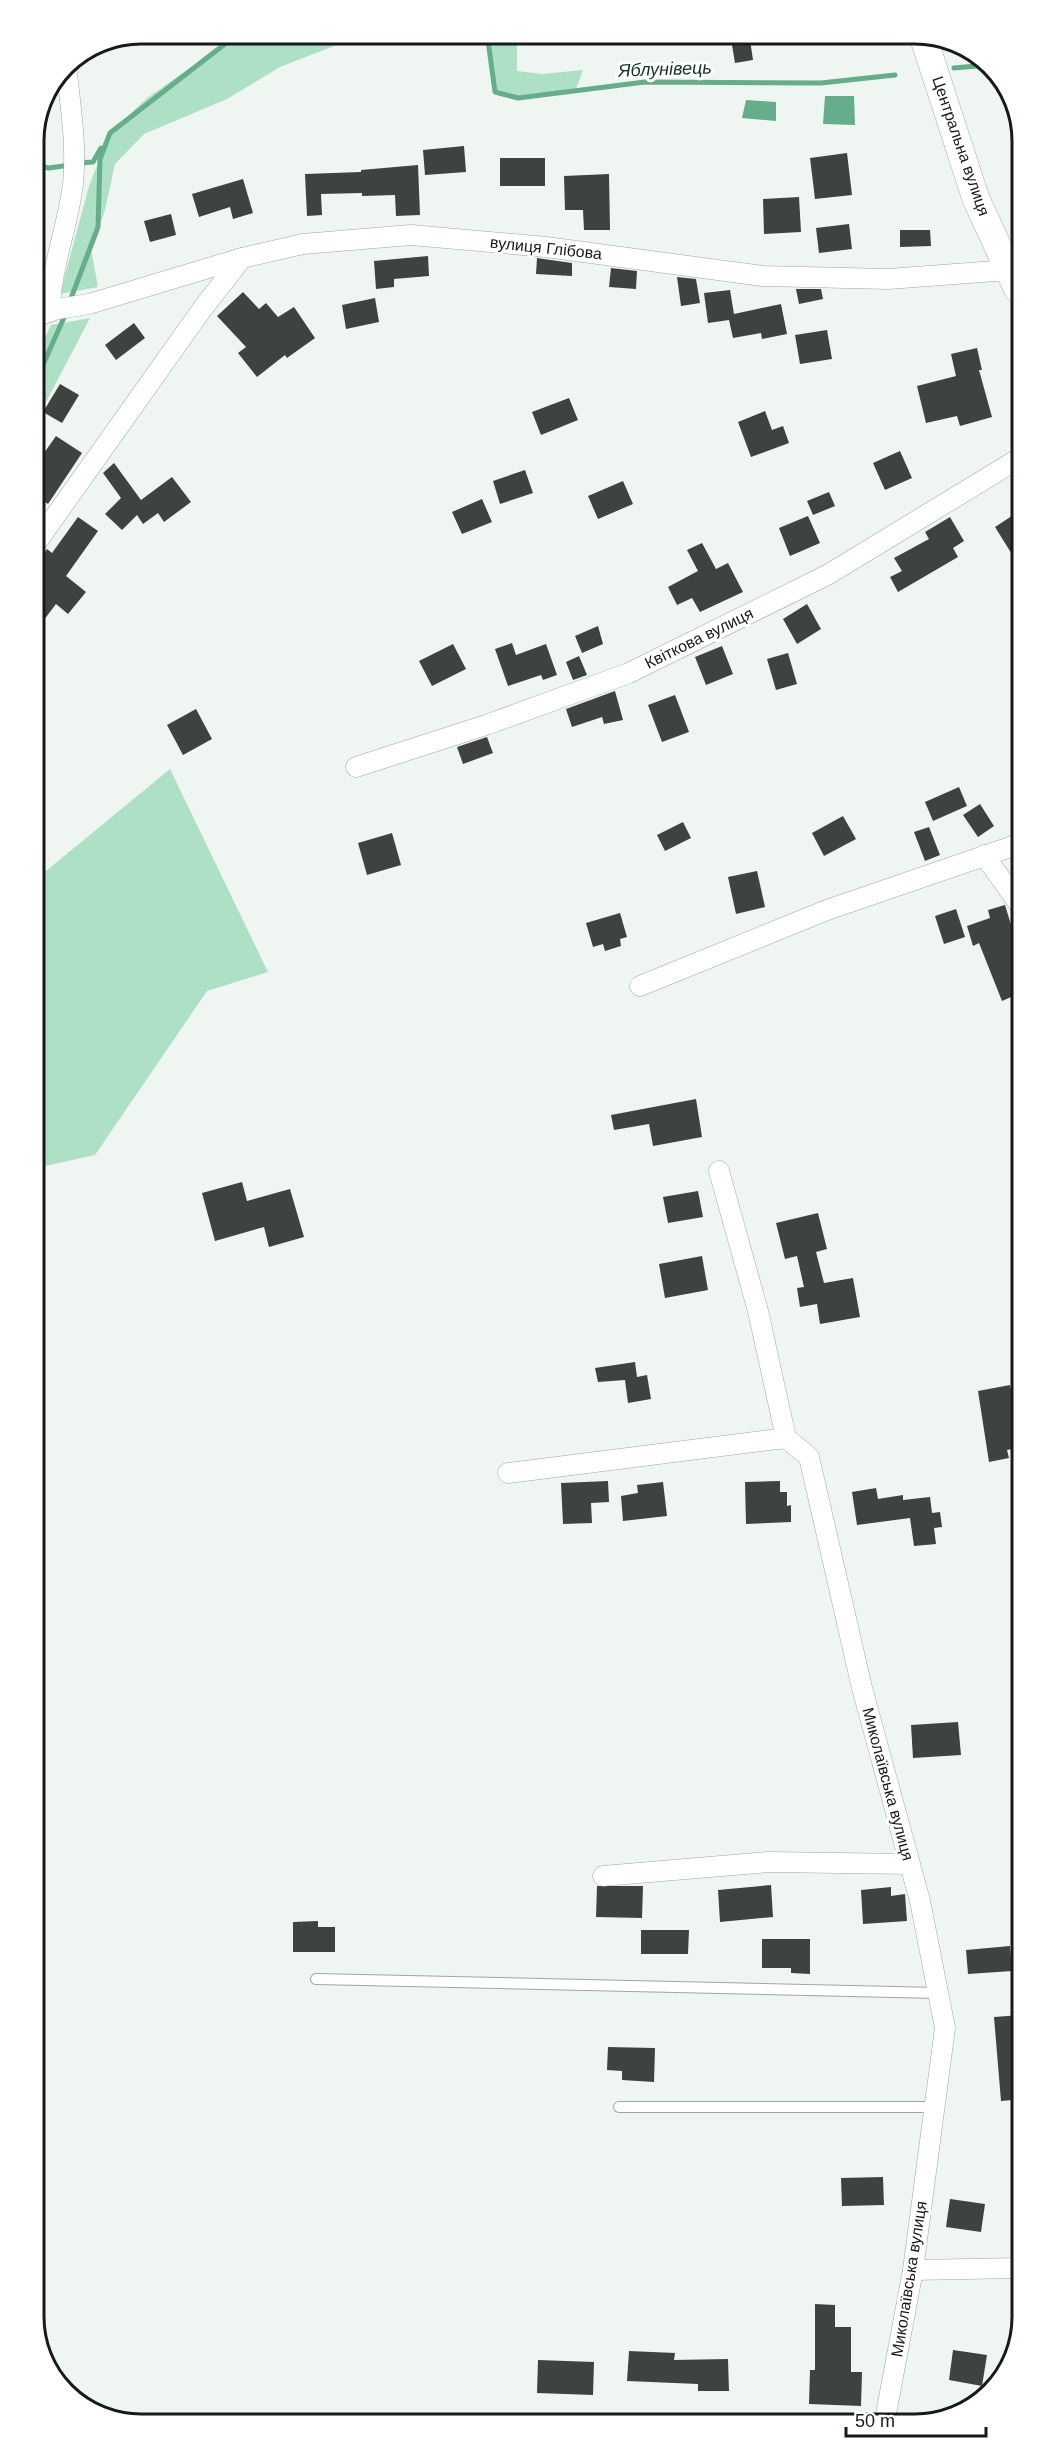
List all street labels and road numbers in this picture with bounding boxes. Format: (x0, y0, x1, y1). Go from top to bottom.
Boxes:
street label: Центральна вулиця (929, 74, 993, 218)
street label: вулиця Глібова (489, 234, 603, 262)
street label: Квіткова вулиця (642, 604, 756, 672)
street label: Миколаївська вулиця (859, 1706, 917, 1862)
street label: Миколаївська вулиця (888, 2200, 930, 2358)

